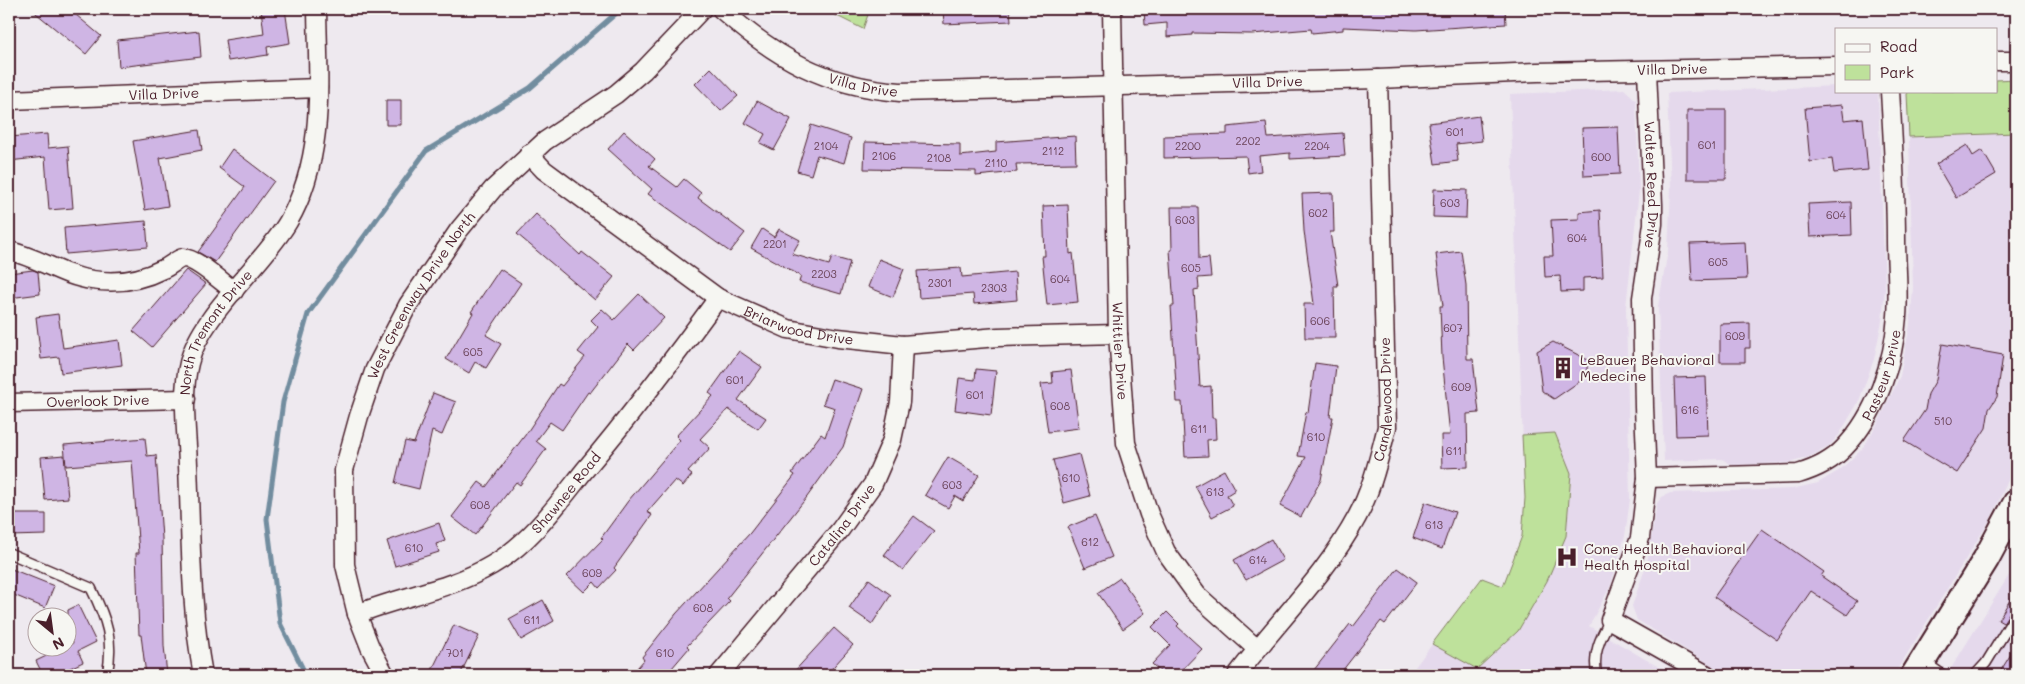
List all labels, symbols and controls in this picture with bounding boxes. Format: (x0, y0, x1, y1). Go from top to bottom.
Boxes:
legend (1835, 28, 1998, 92)
text: Road (1880, 36, 1917, 56)
street label: Villa Drive (1637, 59, 1708, 79)
text: Park (1880, 62, 1914, 82)
street label: Villa Drive (826, 68, 899, 101)
street label: Villa Drive (1232, 71, 1303, 92)
street label: Villa Drive (128, 83, 200, 104)
street label: Walter Reed Drive (1640, 121, 1663, 250)
house number: 601 (1446, 124, 1464, 139)
house number: 2202 (1235, 133, 1261, 148)
house number: 601 (1698, 137, 1716, 152)
house number: 2104 (814, 138, 839, 153)
house number: 2200 (1175, 138, 1201, 153)
house number: 2204 (1304, 138, 1330, 153)
house number: 2112 (1042, 143, 1064, 158)
house number: 2106 (872, 148, 896, 163)
house number: 600 (1591, 149, 1611, 164)
house number: 2108 (927, 150, 952, 165)
house number: 2110 (985, 155, 1008, 170)
house number: 603 (1440, 195, 1460, 210)
house number: 602 (1308, 205, 1328, 220)
house number: 604 (1826, 207, 1846, 222)
street label: West Greenway Drive North (362, 208, 479, 382)
house number: 603 (1175, 212, 1195, 227)
house number: 604 (1567, 230, 1587, 245)
house number: 2201 (763, 236, 787, 251)
house number: 605 (1708, 254, 1728, 269)
house number: 605 (1181, 260, 1201, 275)
street label: North Tremont Drive (175, 265, 256, 396)
house number: 2203 (811, 266, 837, 281)
house number: 604 (1050, 271, 1070, 286)
house number: 2301 (928, 275, 952, 290)
house number: 2303 (981, 280, 1007, 295)
street label: Briarwood Drive (741, 301, 855, 349)
street label: Whittier Drive (1108, 302, 1133, 401)
house number: 606 (1310, 313, 1330, 328)
house number: 607 (1443, 320, 1463, 335)
house number: 609 (1725, 328, 1745, 343)
street label: Pasteur Drive (1857, 328, 1905, 424)
street label: Candlewood Drive (1368, 337, 1396, 464)
house number: 605 (463, 344, 483, 359)
place label: LeBauer Behavioral Medecine (1580, 350, 1715, 385)
building icon: LeBauer Behavioral Medecine (1550, 355, 1576, 381)
house number: 601 (726, 372, 744, 387)
house number: 609 (1451, 379, 1471, 394)
house number: 601 (966, 387, 984, 402)
street label: Overlook Drive (46, 390, 150, 411)
house number: 608 (1050, 398, 1070, 413)
house number: 616 (1681, 402, 1699, 417)
house number: 510 (1934, 413, 1952, 428)
house number: 611 (1191, 421, 1207, 436)
house number: 610 (1307, 429, 1325, 444)
house number: 611 (1446, 443, 1462, 458)
street label: Shawnee Road (527, 448, 605, 537)
house number: 610 (1062, 470, 1080, 485)
house number: 603 (942, 477, 962, 492)
street label: Catalina Drive (804, 480, 879, 570)
house number: 613 (1206, 484, 1225, 499)
house number: 608 (470, 497, 490, 512)
house number: 613 (1425, 517, 1444, 532)
house number: 612 (1081, 534, 1099, 549)
place label: Cone Health Behavioral Health Hospital (1584, 539, 1746, 574)
house number: 610 (405, 540, 423, 555)
hospital icon: Cone Health Behavioral Health Hospital (1554, 544, 1580, 570)
house number: 614 (1249, 552, 1268, 567)
house number: 609 (582, 565, 602, 580)
house number: 608 (693, 600, 713, 615)
north arrow (28, 606, 78, 656)
house number: 611 (524, 612, 540, 627)
text: N (49, 633, 68, 655)
house number: 701 (446, 645, 464, 660)
house number: 610 (656, 645, 674, 660)

